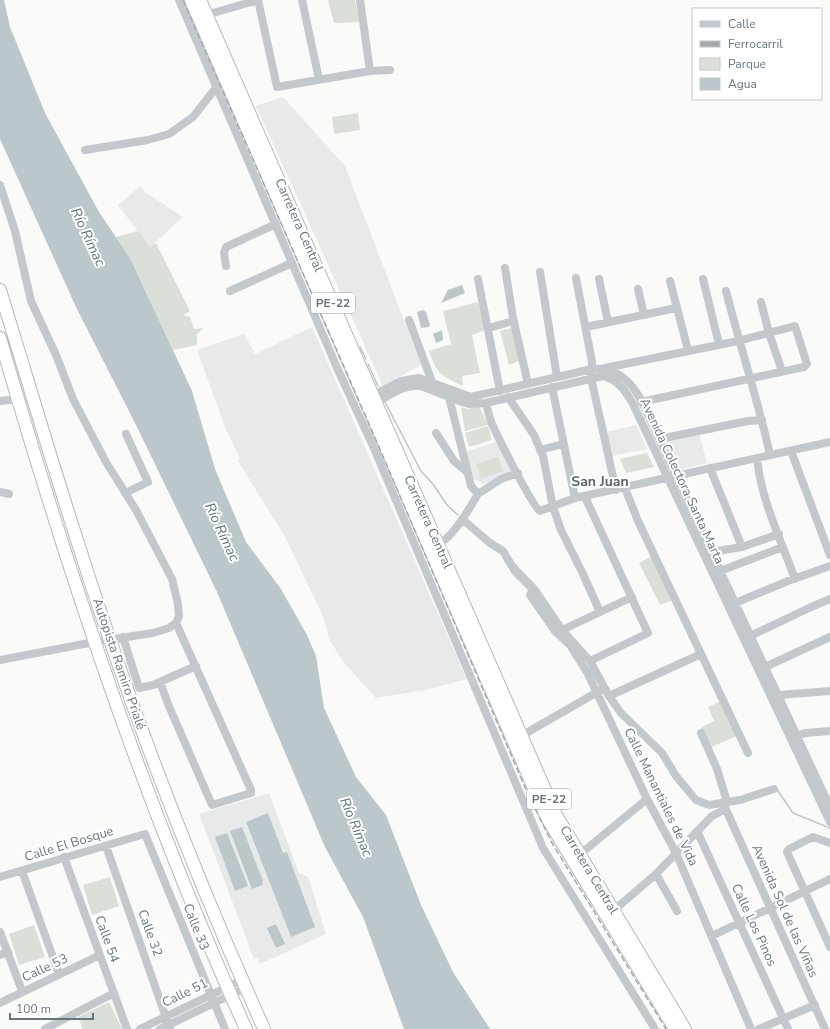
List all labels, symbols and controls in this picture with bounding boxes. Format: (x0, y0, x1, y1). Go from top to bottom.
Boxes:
legend (692, 8, 822, 100)
text: Calle (728, 16, 756, 32)
text: Ferrocarril (728, 36, 783, 52)
text: Parque (728, 56, 766, 72)
text: Agua (728, 76, 757, 92)
street label: Carretera Central (270, 176, 328, 275)
water label: Río Rímac (66, 205, 110, 270)
road number: PE-22 (311, 293, 355, 313)
street label: Avenida Colectora Santa Marta (636, 395, 728, 567)
district label: San Juan (571, 472, 629, 491)
street label: Carretera Central (399, 473, 457, 572)
water label: Río Rímac (200, 500, 244, 565)
street label: Autopista Ramiro Prialé (88, 596, 150, 732)
street label: Calle Manantiales de Vida (620, 725, 702, 869)
road number: PE-22 (527, 789, 571, 809)
water label: Río Rímac (335, 795, 377, 860)
street label: Calle El Bosque (22, 822, 116, 866)
street label: Carretera Central (555, 822, 623, 918)
street label: Avenida Sol de las Viñas (748, 842, 822, 980)
street label: Calle Los Pinos (727, 881, 781, 969)
street label: Calle 33 (178, 901, 214, 953)
street label: Calle 32 (133, 907, 167, 959)
street label: Calle 54 (90, 913, 124, 965)
street label: Calle 53 (19, 950, 71, 986)
street label: Calle 51 (159, 974, 211, 1012)
scale bar (10, 995, 93, 1021)
text: 100 m (16, 1001, 51, 1017)

